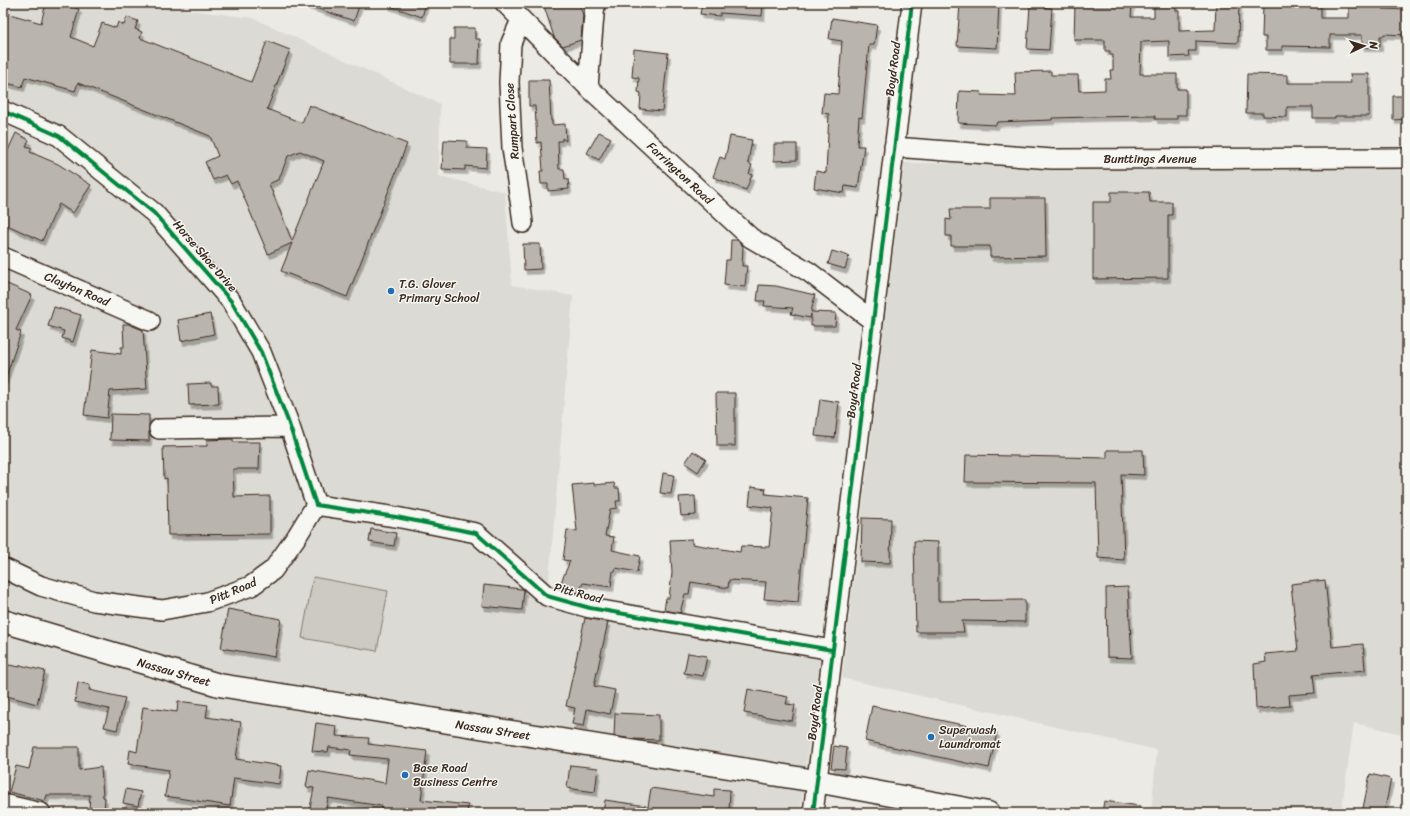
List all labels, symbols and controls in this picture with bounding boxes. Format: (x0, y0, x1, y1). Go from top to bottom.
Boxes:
north arrow (1344, 26, 1384, 66)
street label: Boyd Road (879, 40, 907, 98)
text: N (1364, 40, 1383, 50)
street label: Rumpart Close (498, 82, 526, 160)
street label: Farrington Road (641, 136, 720, 211)
street label: Bunttings Avenue (1103, 148, 1197, 170)
street label: Horse Shoe Drive (167, 215, 243, 297)
street label: Clayton Road (41, 265, 114, 313)
place label: T.G. Glover Primary School (399, 273, 480, 309)
marker: T.G. Glover Primary School (386, 286, 396, 296)
street label: Boyd Road (840, 362, 868, 420)
street label: Pitt Road (206, 571, 262, 611)
street label: Pitt Road (551, 576, 606, 610)
street label: Nassau Street (135, 651, 213, 693)
street label: Boyd Road (801, 684, 829, 742)
street label: Nassau Street (454, 713, 532, 747)
place label: Superwash Laundromat (939, 719, 1001, 755)
marker: Superwash Laundromat (926, 732, 936, 742)
place label: Base Road Business Centre (413, 757, 498, 793)
marker: Base Road Business Centre (400, 770, 410, 780)

